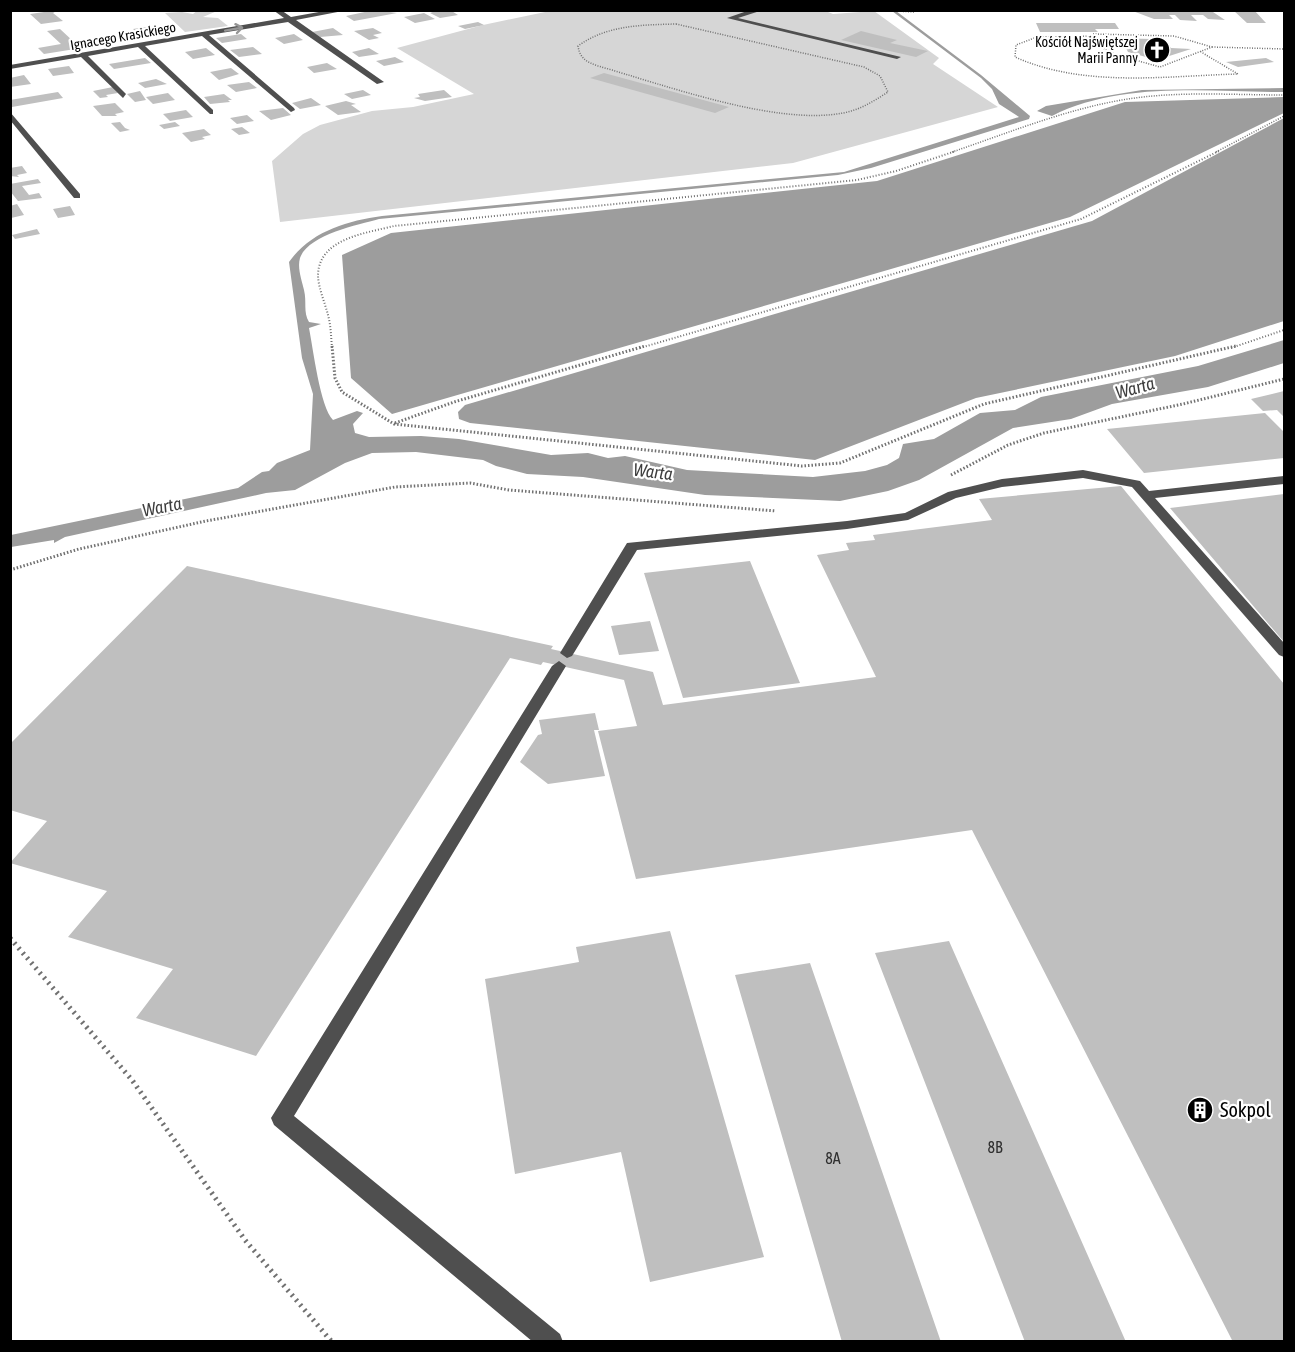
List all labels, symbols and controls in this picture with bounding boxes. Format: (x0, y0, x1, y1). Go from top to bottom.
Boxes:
street label: Ignacego Krasickiego (69, 19, 177, 53)
one-way arrow (224, 23, 243, 34)
place label: Kościół Najświętszej Marii Panny (1035, 34, 1138, 66)
church icon: Kościół Najświętszej Marii Panny (1142, 35, 1172, 65)
water label: Warta (1113, 372, 1157, 403)
water label: Warta (632, 459, 675, 484)
water label: Warta (141, 492, 184, 521)
building icon: Sokpol (1185, 1095, 1215, 1125)
place label: Sokpol (1220, 1098, 1271, 1121)
house number: 8B (987, 1138, 1003, 1156)
house number: 8A (825, 1149, 841, 1167)

